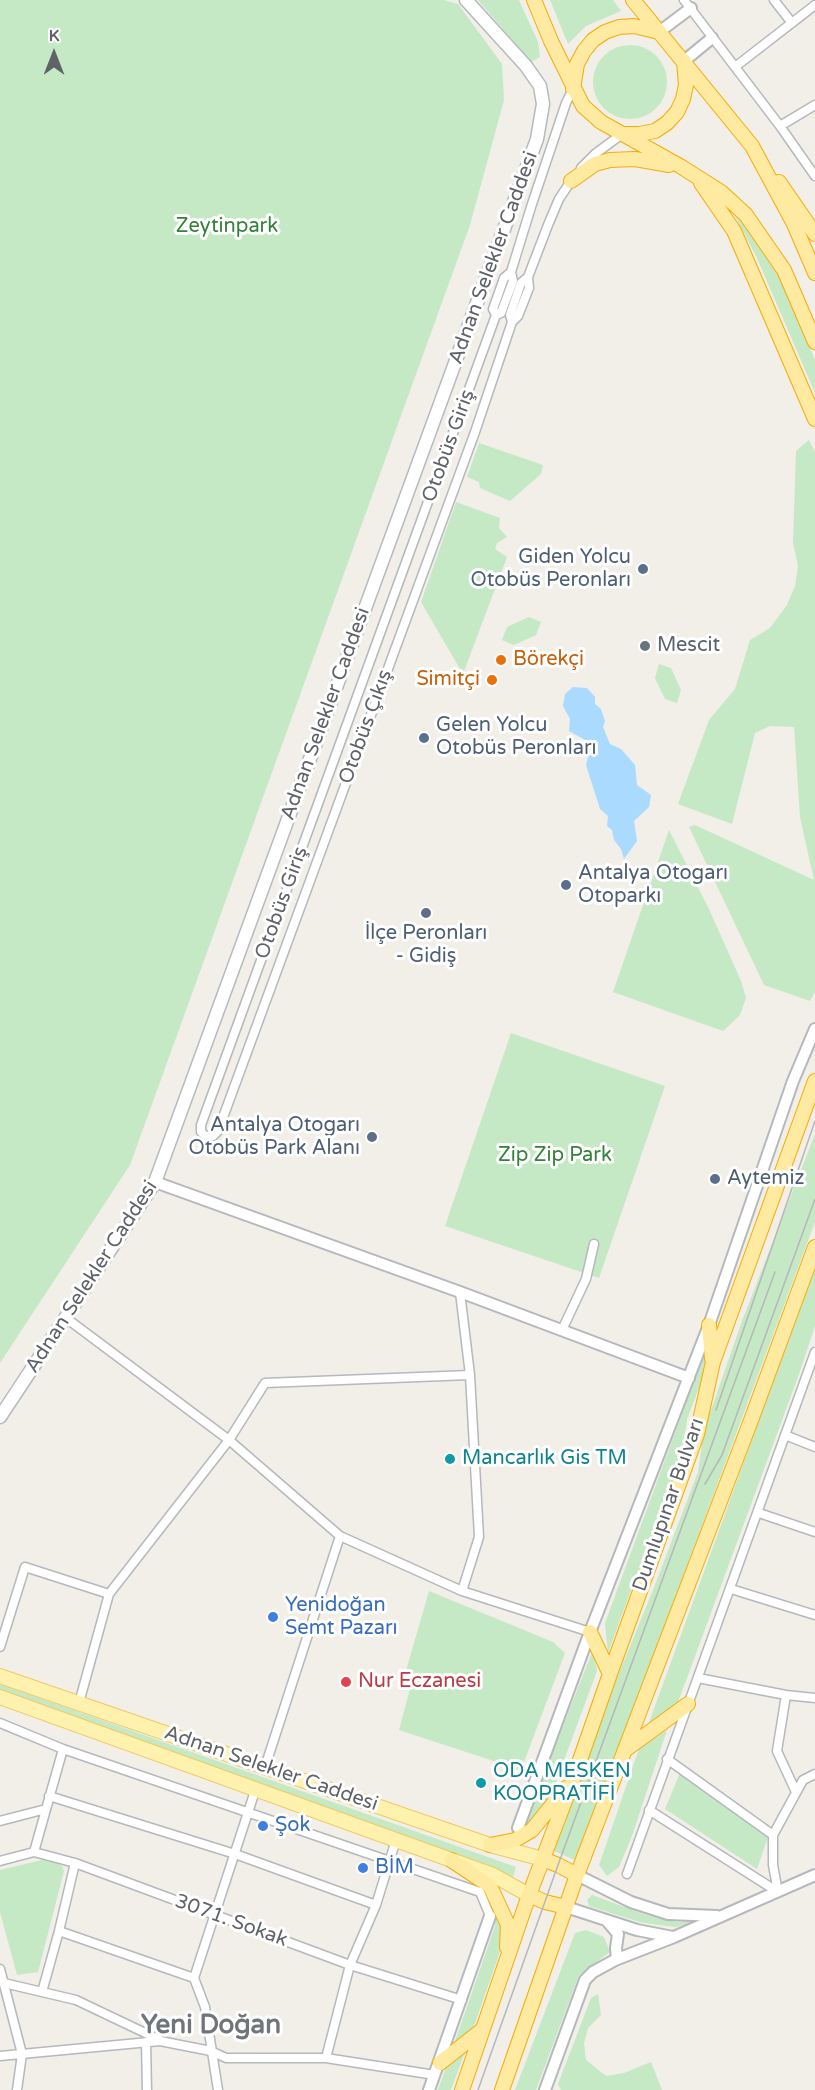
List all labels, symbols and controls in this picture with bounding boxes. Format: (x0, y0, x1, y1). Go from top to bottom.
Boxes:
north arrow (24, 24, 84, 84)
text: K (49, 26, 59, 46)
street label: Adnan Selekler Caddesi (444, 148, 544, 368)
park label: Zeytinpark (176, 215, 278, 239)
street label: Otobüs Giriş (418, 387, 480, 505)
place label: Giden Yolcu Otobüs Peronları (470, 546, 631, 593)
marker: Giden Yolcu Otobüs Peronları (636, 562, 650, 576)
street label: Adnan Selekler Caddesi (276, 604, 376, 824)
place label: Mescit (657, 634, 720, 658)
marker: Mescit (638, 639, 652, 653)
place label: Börekçi (513, 648, 584, 672)
marker: Börekçi (494, 653, 508, 667)
street label: Otobüs Çıkış (334, 667, 398, 787)
place label: Simitçi (416, 668, 480, 692)
marker: Simitçi (485, 673, 499, 687)
place label: Gelen Yolcu Otobüs Peronları (436, 714, 597, 761)
marker: Gelen Yolcu Otobüs Peronları (417, 731, 431, 745)
street label: Otobüs Giriş (251, 844, 313, 962)
place label: Antalya Otogarı Otoparkı (578, 862, 728, 909)
marker: Antalya Otogarı Otoparkı (559, 878, 573, 892)
marker: İlçe Peronları - Gidiş (419, 906, 433, 920)
place label: İlçe Peronları - Gidiş (365, 922, 487, 969)
place label: Antalya Otogarı Otobüs Park Alanı (188, 1114, 360, 1161)
marker: Antalya Otogarı Otobüs Park Alanı (365, 1130, 379, 1144)
park label: Zip Zip Park (498, 1144, 612, 1168)
place label: Aytemiz (727, 1167, 804, 1191)
marker: Aytemiz (708, 1172, 722, 1186)
street label: Adnan Selekler Caddesi (21, 1176, 163, 1378)
street label: Dumlupınar Bulvarı (628, 1415, 710, 1595)
place label: Mancarlık Gis TM (462, 1447, 627, 1471)
marker: Mancarlık Gis TM (443, 1452, 457, 1466)
place label: Yenidoğan Semt Pazarı (285, 1594, 398, 1641)
marker: Yenidoğan Semt Pazarı (266, 1610, 280, 1624)
place label: Nur Eczanesi (358, 1670, 481, 1694)
marker: Nur Eczanesi (339, 1675, 353, 1689)
street label: Adnan Selekler Caddesi (161, 1721, 381, 1817)
place label: ODA MESKEN KOOPRATİFİ (493, 1760, 631, 1807)
marker: ODA MESKEN KOOPRATİFİ (474, 1776, 488, 1790)
place label: Şok (275, 1814, 310, 1838)
marker: Şok (256, 1819, 270, 1833)
place label: BİM (375, 1856, 414, 1880)
marker: BİM (356, 1861, 370, 1875)
street label: 3071. Sokak (171, 1890, 291, 1952)
district label: Yeni Doğan (141, 2010, 281, 2042)

